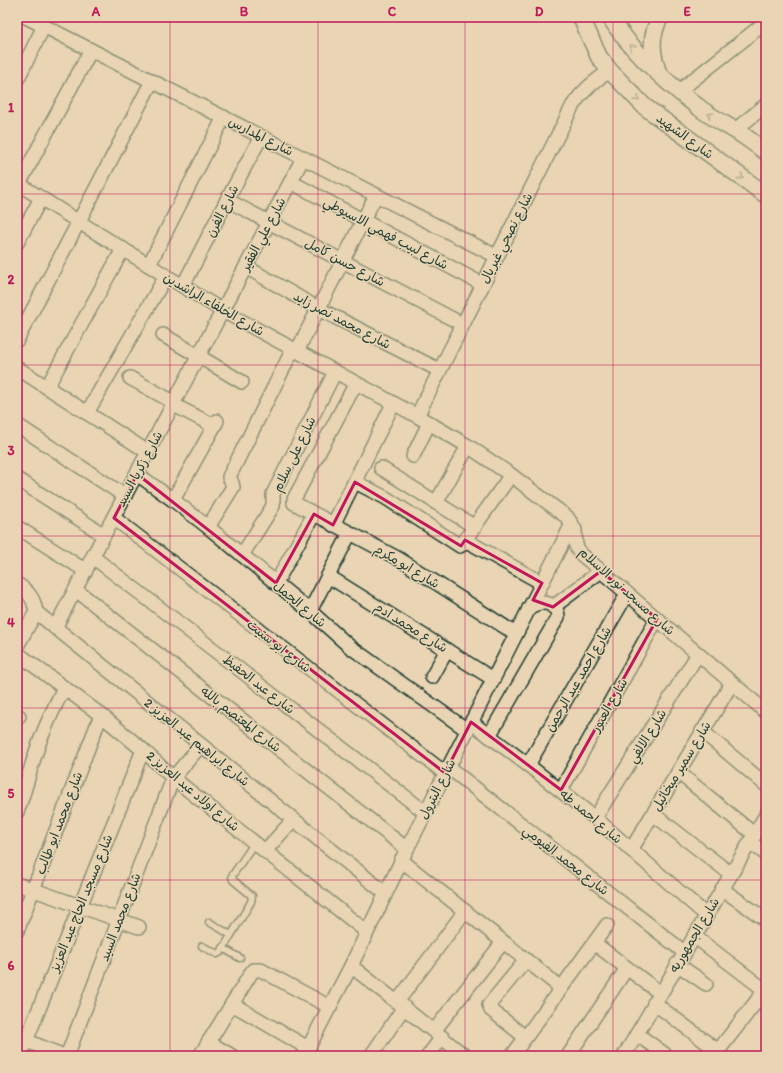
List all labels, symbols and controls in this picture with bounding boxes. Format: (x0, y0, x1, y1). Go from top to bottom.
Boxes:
text: A (91, 4, 101, 19)
text: B (240, 4, 249, 19)
text: C (388, 4, 397, 19)
text: D (535, 4, 544, 19)
text: E (683, 4, 691, 19)
one-way arrow (629, 44, 636, 51)
one-way arrow (632, 94, 640, 102)
text: 1 (8, 100, 14, 115)
street label: شارع الشهيد (652, 110, 717, 163)
one-way arrow (707, 112, 714, 119)
street label: شارع المدارس (225, 113, 296, 161)
one-way arrow (737, 172, 744, 180)
street label: شارع الفرن (202, 182, 243, 241)
street label: شارع نصحي غبريال (477, 190, 539, 288)
street label: شارع لبيب فهمي الاسيوطي (319, 194, 451, 276)
street label: شارع علي الفقير (237, 195, 292, 276)
street label: شارع حسن كامل (302, 235, 387, 291)
street label: شارع الخلفاء الراشدين (160, 269, 267, 341)
text: 2 (8, 272, 15, 287)
street label: شارع محمد نصر زايد (290, 288, 393, 354)
street label: شارع على سلام (269, 414, 321, 495)
street label: شارع زكريا السيد (113, 429, 167, 510)
text: 3 (7, 443, 15, 458)
street label: شارع ابو مكرم (370, 541, 442, 594)
street label: شارع مسجد نور الاسلام (574, 544, 678, 640)
street label: شارع الجمل (270, 578, 329, 632)
street label: شارع محمد ادم (370, 598, 450, 658)
text: 4 (7, 615, 15, 630)
street label: شارع ابو ستيت (243, 616, 314, 677)
street label: شارع احمد عبد الرحمن (542, 624, 616, 735)
street label: شارع عبد الحفيظ (219, 651, 298, 718)
street label: شارع العبور (587, 675, 632, 736)
street label: شارع المعتصم بالله (196, 683, 284, 757)
street label: شارع ابراهيم عبد العزيز 2 (139, 695, 253, 791)
street label: شارع الالفي (625, 706, 673, 768)
street label: شارع سمير ميخائيل (648, 718, 715, 815)
street label: شارع اولاد عبد العزيز 2 (142, 748, 243, 836)
street label: شارع البترول (415, 756, 460, 823)
street label: شارع محمد ابو طالب (32, 769, 87, 877)
text: 5 (8, 786, 15, 801)
street label: شارع احمد طه (555, 786, 625, 848)
street label: شارع محمد الفيومي (518, 822, 612, 901)
street label: شارع مسجد الحاج عبد العزيز (46, 832, 117, 976)
street label: شارع محمد السيد (96, 871, 146, 964)
street label: شارع الجمهوريه (666, 895, 724, 976)
text: 6 (8, 958, 15, 973)

